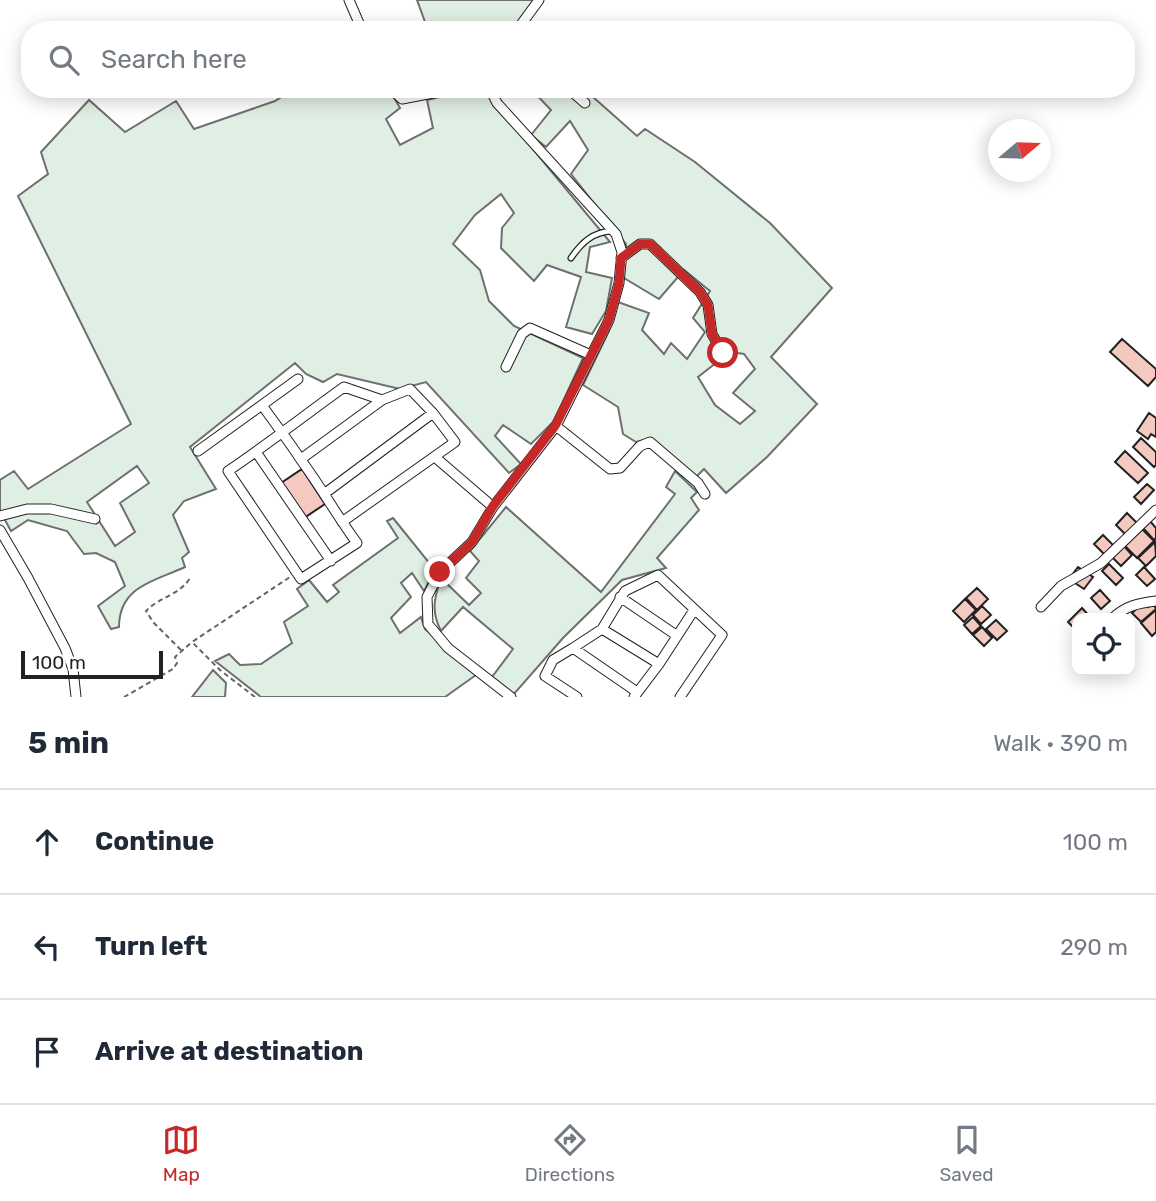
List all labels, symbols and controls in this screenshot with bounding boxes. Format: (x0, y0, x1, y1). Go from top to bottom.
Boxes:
search box (21, 21, 1135, 98)
icon: search (45, 41, 83, 79)
text: Search here (101, 44, 247, 75)
north arrow (988, 119, 1051, 182)
route start (707, 337, 738, 368)
route end (424, 556, 455, 587)
map controls (1072, 613, 1135, 676)
button: locate (1072, 613, 1135, 676)
scale bar (21, 648, 163, 680)
text: 100 m (32, 651, 86, 674)
text: 5 min (28, 725, 109, 761)
text: Walk · 390 m (993, 729, 1128, 757)
icon: ahead (28, 823, 66, 861)
text: Continue (95, 826, 214, 857)
text: 100 m (1063, 828, 1128, 856)
icon: left (28, 928, 66, 966)
text: Turn left (95, 931, 207, 962)
text: 290 m (1060, 933, 1128, 961)
icon: arrive (28, 1033, 66, 1071)
text: Arrive at destination (95, 1036, 363, 1067)
tab: Map (162, 1121, 200, 1186)
tab: Directions (525, 1121, 615, 1186)
tab: Saved (939, 1121, 994, 1186)

